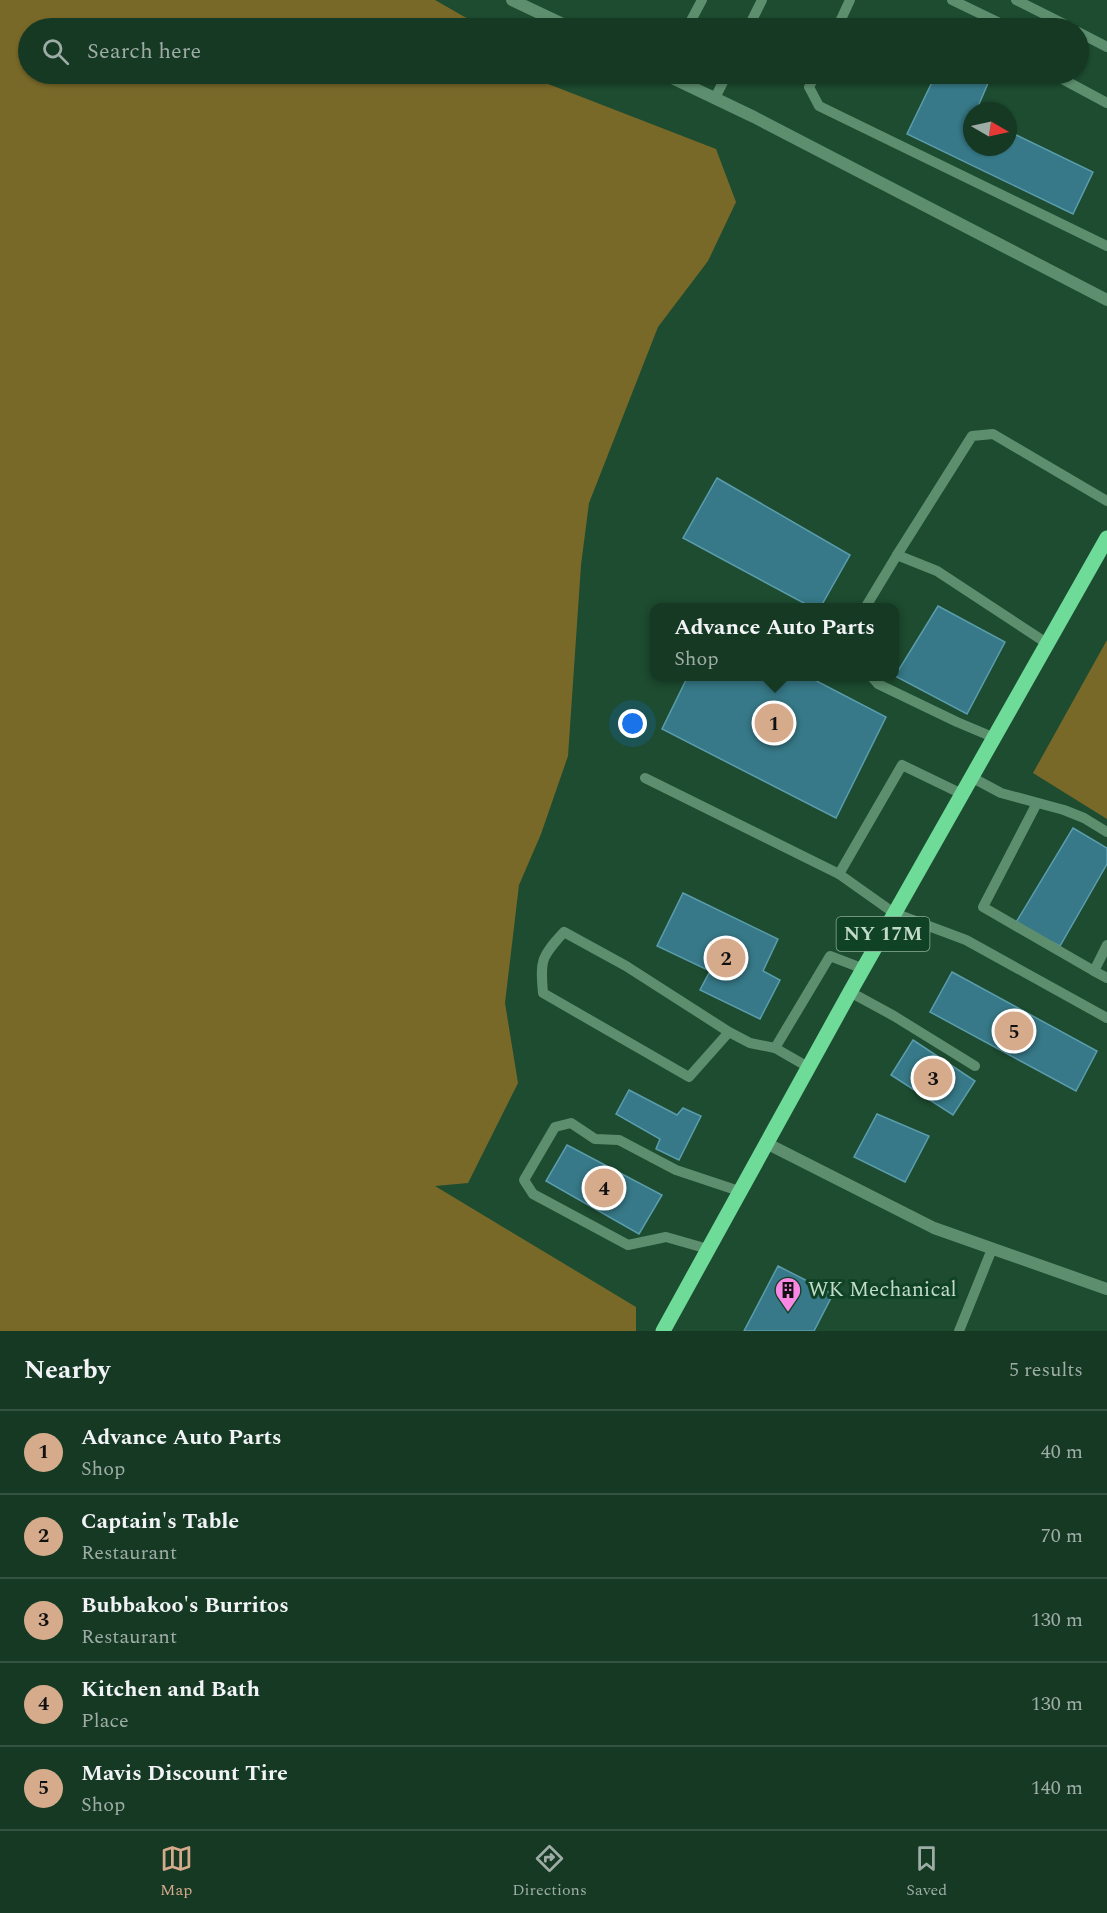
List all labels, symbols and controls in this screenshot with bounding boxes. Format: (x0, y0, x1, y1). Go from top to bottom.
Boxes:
search box (18, 18, 1089, 84)
icon: search (39, 35, 72, 68)
text: Search here (87, 35, 201, 68)
north arrow (963, 102, 1017, 156)
popup (650, 603, 899, 681)
text: Advance Auto Parts (674, 611, 875, 644)
text: Shop (674, 644, 719, 674)
pin: 1 (754, 700, 794, 746)
your location (618, 709, 647, 738)
road number: NY 17M (836, 917, 930, 951)
pin: 2 (706, 936, 746, 980)
pin: 5 (994, 1008, 1034, 1054)
pin: 3 (914, 1056, 952, 1100)
pin: 4 (584, 1166, 624, 1210)
place label: WK Mechanical (808, 1274, 957, 1306)
building icon: WK Mechanical (773, 1275, 803, 1313)
text: Nearby (24, 1350, 110, 1390)
text: 5 results (1009, 1355, 1083, 1385)
text: Advance Auto Parts (81, 1421, 282, 1454)
text: 1 (38, 1437, 49, 1467)
text: 40 m (1041, 1437, 1083, 1467)
text: Shop (81, 1454, 125, 1484)
text: Captain's Table (81, 1505, 239, 1538)
text: 2 (38, 1521, 49, 1551)
text: 70 m (1041, 1521, 1083, 1551)
text: Restaurant (81, 1538, 177, 1568)
text: Bubbakoo's Burritos (81, 1589, 289, 1622)
text: 3 (38, 1605, 49, 1635)
text: 130 m (1031, 1605, 1083, 1635)
text: Restaurant (81, 1622, 177, 1652)
text: Kitchen and Bath (81, 1673, 260, 1706)
text: 4 (38, 1689, 49, 1719)
text: 130 m (1031, 1689, 1083, 1719)
text: Place (81, 1706, 129, 1736)
text: Mavis Discount Tire (81, 1757, 288, 1790)
text: 5 (38, 1773, 49, 1803)
text: 140 m (1031, 1773, 1083, 1803)
text: Shop (81, 1790, 125, 1820)
tab: Map (160, 1842, 193, 1902)
tab: Directions (512, 1842, 587, 1902)
tab: Saved (906, 1842, 947, 1902)

